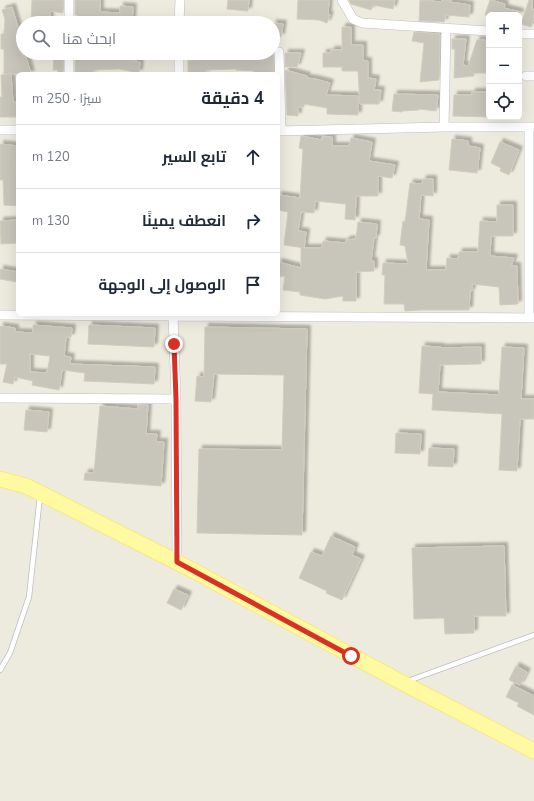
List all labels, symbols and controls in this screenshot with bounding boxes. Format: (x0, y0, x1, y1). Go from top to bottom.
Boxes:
map controls (486, 12, 522, 120)
button: + (486, 12, 522, 48)
search box (16, 16, 280, 60)
icon: search (30, 27, 52, 49)
text: ابحث هنا (62, 29, 116, 49)
button: − (486, 48, 522, 84)
button: locate (486, 84, 522, 120)
text: 4 دقيقة (201, 87, 264, 110)
text: سيرًا · 250 m (32, 90, 102, 108)
icon: ahead (242, 146, 264, 168)
text: تابع السير (162, 147, 226, 167)
text: 120 m (32, 148, 70, 166)
icon: right (242, 210, 264, 232)
text: انعطف يمينًا (142, 211, 226, 231)
text: 130 m (32, 212, 70, 230)
icon: arrive (242, 274, 264, 296)
text: الوصول إلى الوجهة (98, 275, 226, 295)
route end (165, 335, 183, 353)
route start (342, 647, 360, 665)

